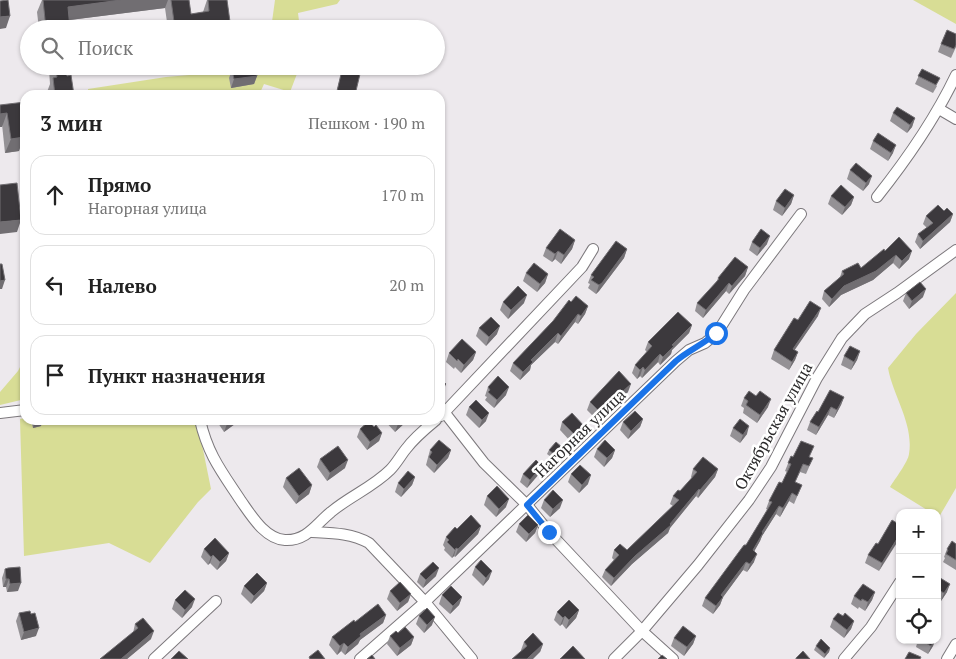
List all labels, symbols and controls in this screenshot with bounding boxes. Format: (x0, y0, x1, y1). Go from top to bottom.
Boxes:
search box (20, 20, 445, 75)
icon: search (38, 34, 66, 62)
text: Поиск (78, 35, 133, 60)
text: 3 мин (40, 109, 102, 137)
text: Пешком · 190 m (308, 112, 425, 134)
text: Прямо (88, 172, 151, 197)
icon: ahead (41, 181, 69, 209)
text: 170 m (381, 184, 424, 206)
text: Нагорная улица (88, 197, 207, 219)
icon: left (41, 271, 69, 299)
text: Налево (88, 273, 157, 298)
text: 20 m (389, 274, 424, 296)
route start (705, 322, 728, 345)
street label: Октябрьская улица (729, 358, 817, 494)
icon: arrive (41, 361, 69, 389)
text: Пункт назначения (88, 363, 265, 388)
street label: Нагорная улица (530, 384, 630, 482)
map controls (896, 509, 941, 644)
button: + (896, 509, 941, 554)
route end (538, 521, 561, 544)
button: − (896, 554, 941, 599)
button: locate (896, 599, 941, 644)

